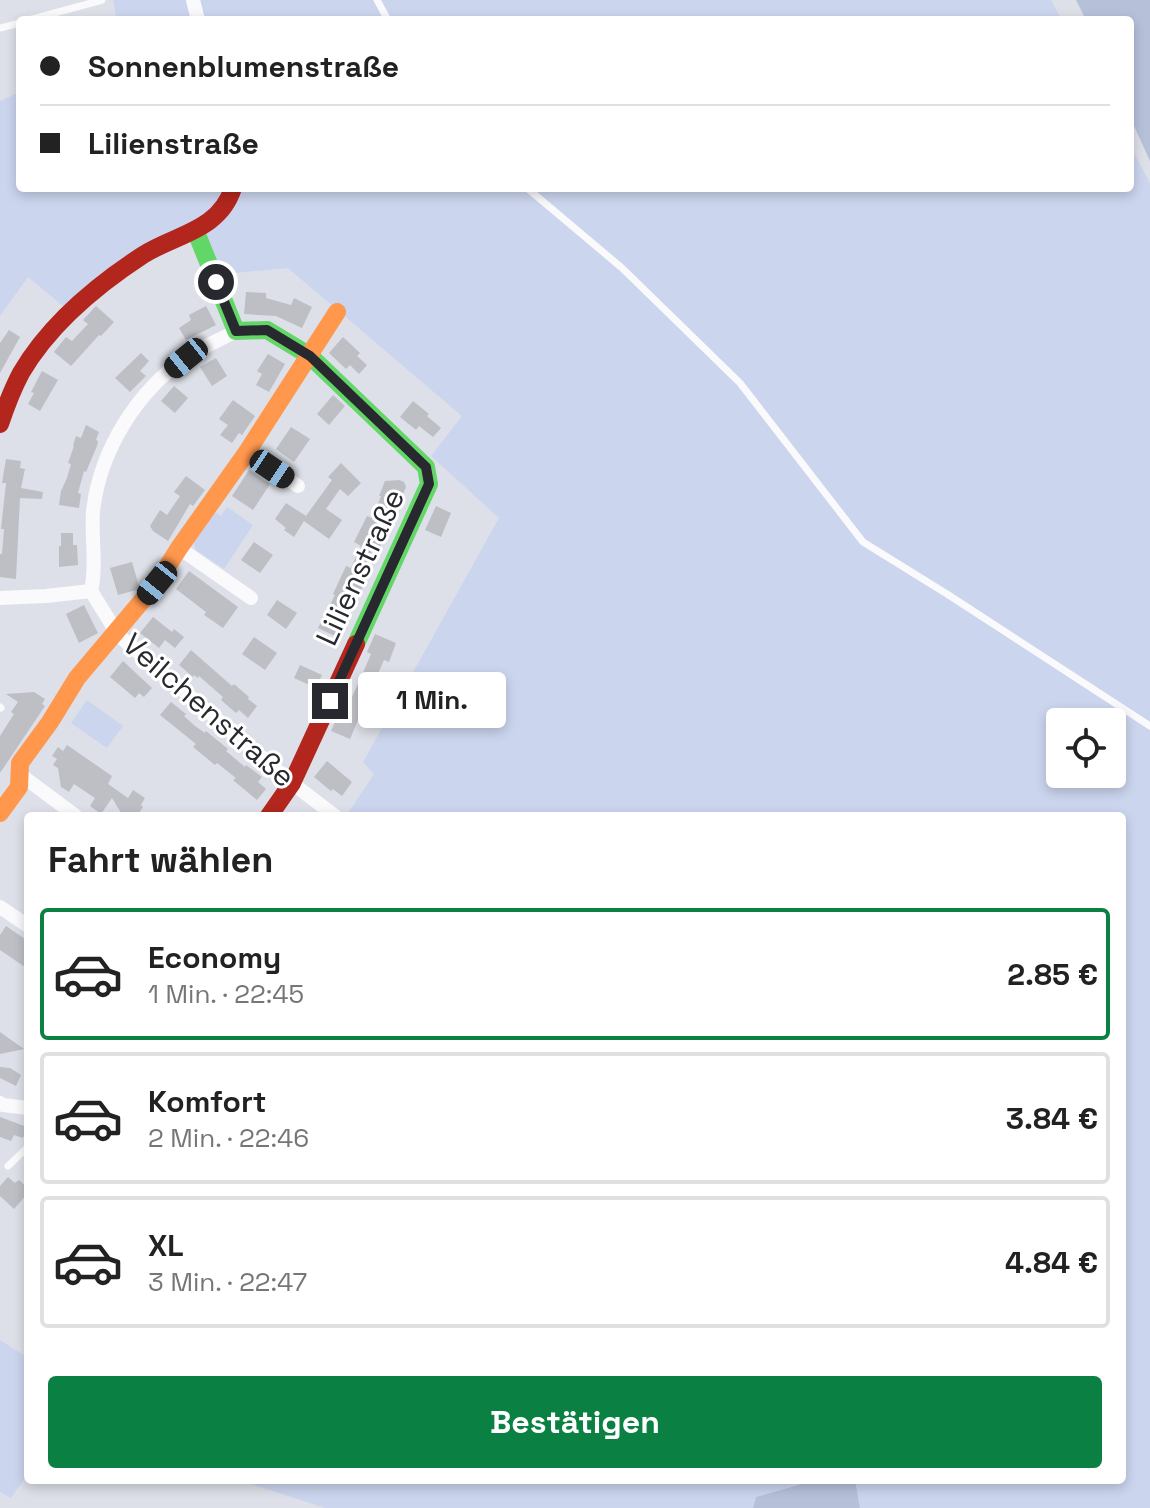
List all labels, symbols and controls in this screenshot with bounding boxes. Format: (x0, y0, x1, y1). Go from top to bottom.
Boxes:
text: Sonnenblumenstraße (88, 47, 399, 86)
text: Lilienstraße (88, 124, 259, 163)
route start (198, 264, 234, 300)
car (160, 334, 212, 382)
car (245, 446, 299, 492)
street label: Lilienstraße (307, 482, 413, 652)
car (133, 557, 181, 609)
street label: Veilchenstraße (115, 624, 303, 796)
callout: 1 Min. (358, 673, 506, 729)
route end (312, 683, 348, 719)
text: 1 Min. (396, 683, 468, 717)
map controls (1046, 708, 1126, 788)
button: locate (1046, 708, 1126, 788)
text: Fahrt wählen (48, 837, 273, 883)
icon: car (52, 938, 124, 1010)
text: Economy (148, 938, 281, 977)
text: 2.85 € (1007, 955, 1098, 994)
text: 1 Min. · 22:45 (148, 977, 304, 1011)
icon: car (52, 1082, 124, 1154)
text: Komfort (148, 1082, 266, 1121)
text: 3.84 € (1006, 1099, 1098, 1138)
text: 2 Min. · 22:46 (148, 1121, 309, 1155)
icon: car (52, 1226, 124, 1298)
text: XL (148, 1226, 184, 1265)
text: 4.84 € (1005, 1243, 1098, 1282)
text: 3 Min. · 22:47 (148, 1265, 307, 1299)
button: Bestätigen (48, 1376, 1102, 1468)

